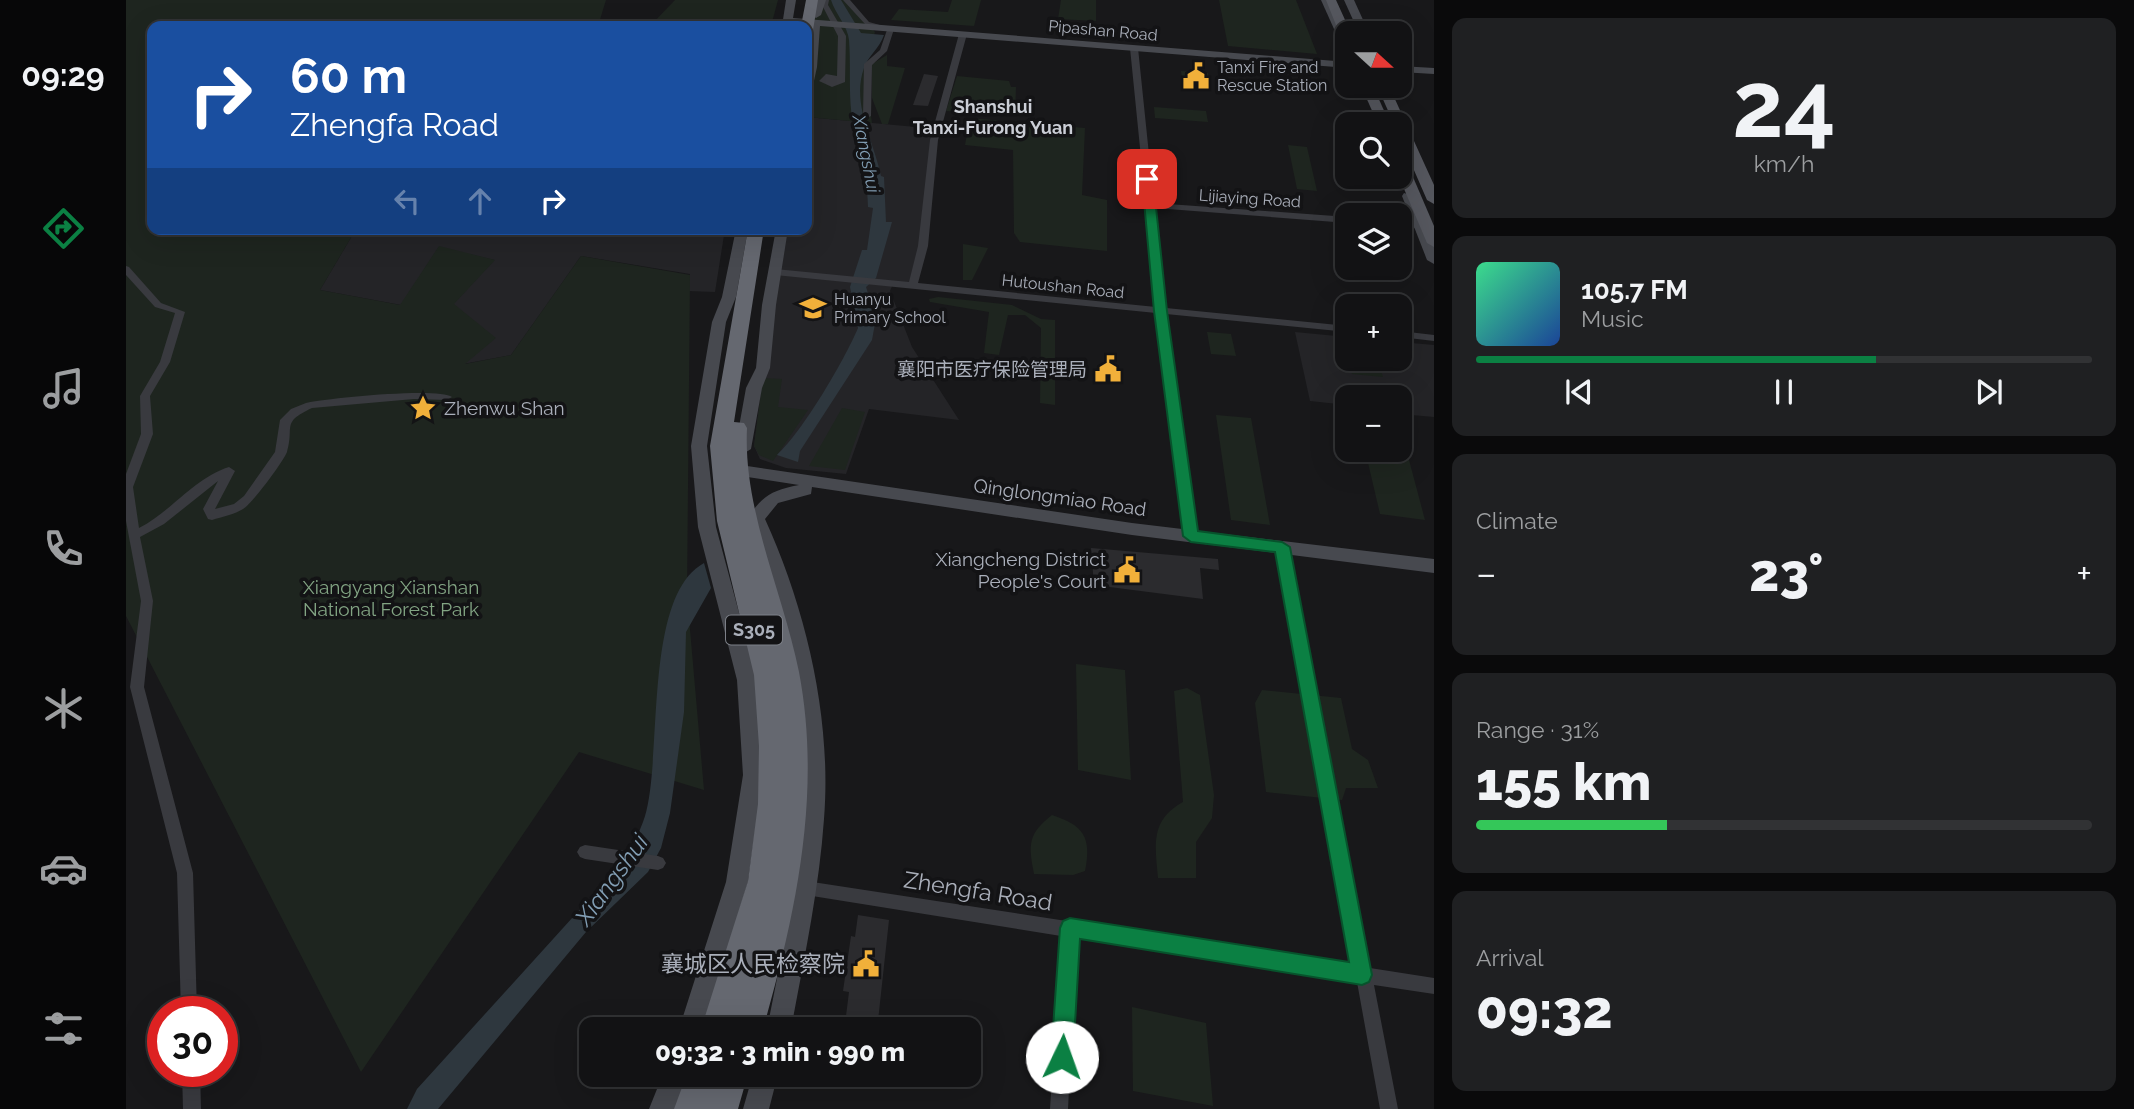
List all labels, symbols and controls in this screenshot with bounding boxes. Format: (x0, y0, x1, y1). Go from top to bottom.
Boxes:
street label: Pipashan Road (1048, 16, 1158, 45)
north arrow (1335, 21, 1412, 98)
map controls (1335, 21, 1412, 462)
text: 60 m (290, 47, 407, 104)
icon: right (175, 49, 266, 140)
text: 24 (1732, 51, 1836, 158)
text: 09:29 (21, 56, 105, 93)
place label: Tanxi Fire and Rescue Station (1217, 58, 1327, 95)
public building icon: Tanxi Fire and Rescue Station (1181, 61, 1211, 91)
district label: Shanshui Tanxi-Furong Yuan (913, 96, 1073, 138)
text: Zhengfa Road (290, 106, 499, 143)
water label: Xiangshui (848, 112, 885, 196)
button: search (1335, 112, 1412, 189)
pin (1117, 149, 1177, 209)
text: km/h (1754, 150, 1814, 177)
icon: arrive (1128, 160, 1166, 198)
icon: left (388, 182, 426, 220)
icon: ahead (461, 182, 499, 220)
icon: right (534, 182, 572, 220)
street label: Lijiaying Road (1198, 185, 1302, 212)
button: layers (1335, 203, 1412, 280)
icon: directions (39, 204, 88, 253)
street label: Hutoushan Road (1001, 271, 1125, 302)
text: 105.7 FM (1581, 275, 1688, 305)
place label: Huanyu Primary School (834, 290, 946, 327)
school or university icon: Huanyu Primary School (798, 293, 828, 323)
button: + (1335, 294, 1412, 371)
text: Music (1581, 305, 1644, 332)
public building icon: 襄阳市医疗保险管理局 (1093, 354, 1123, 384)
place label: 襄阳市医疗保险管理局 (897, 358, 1087, 380)
icon: music (39, 364, 88, 413)
icon: previous (1560, 373, 1598, 411)
icon: pause (1765, 373, 1803, 411)
icon: next (1970, 373, 2008, 411)
button: − (1335, 385, 1412, 462)
place icon: Zhenwu Shan (408, 393, 438, 423)
place label: Zhenwu Shan (444, 397, 565, 419)
street label: Qinglongmiao Road (972, 474, 1148, 520)
text: Climate (1476, 507, 1558, 534)
icon: phone (39, 524, 88, 573)
text: 23° (1749, 542, 1823, 603)
place label: Xiangcheng District People's Court (935, 548, 1107, 592)
text: − (1476, 551, 1496, 596)
text: + (2076, 551, 2092, 596)
public building icon: Xiangcheng District People's Court (1112, 555, 1142, 585)
park label: Xiangyang Xianshan National Forest Park (303, 576, 479, 620)
road number: S305 (726, 616, 782, 644)
icon: climate (39, 684, 88, 733)
text: Range · 31% (1476, 716, 1599, 743)
text: 155 km (1476, 751, 1651, 812)
water label: Xiangshui (568, 828, 655, 932)
icon: car (39, 844, 88, 893)
street label: Zhengfa Road (902, 865, 1054, 916)
text: Arrival (1476, 944, 1543, 971)
public building icon: 襄城区人民检察院 (851, 949, 881, 979)
place label: 襄城区人民检察院 (661, 950, 845, 977)
text: 09:32 (1476, 979, 1613, 1040)
speed limit sign: 30 (147, 996, 238, 1087)
icon: filters (39, 1004, 88, 1053)
position arrow (1025, 1020, 1099, 1094)
text: 09:32 · 3 min · 990 m (655, 1037, 905, 1067)

